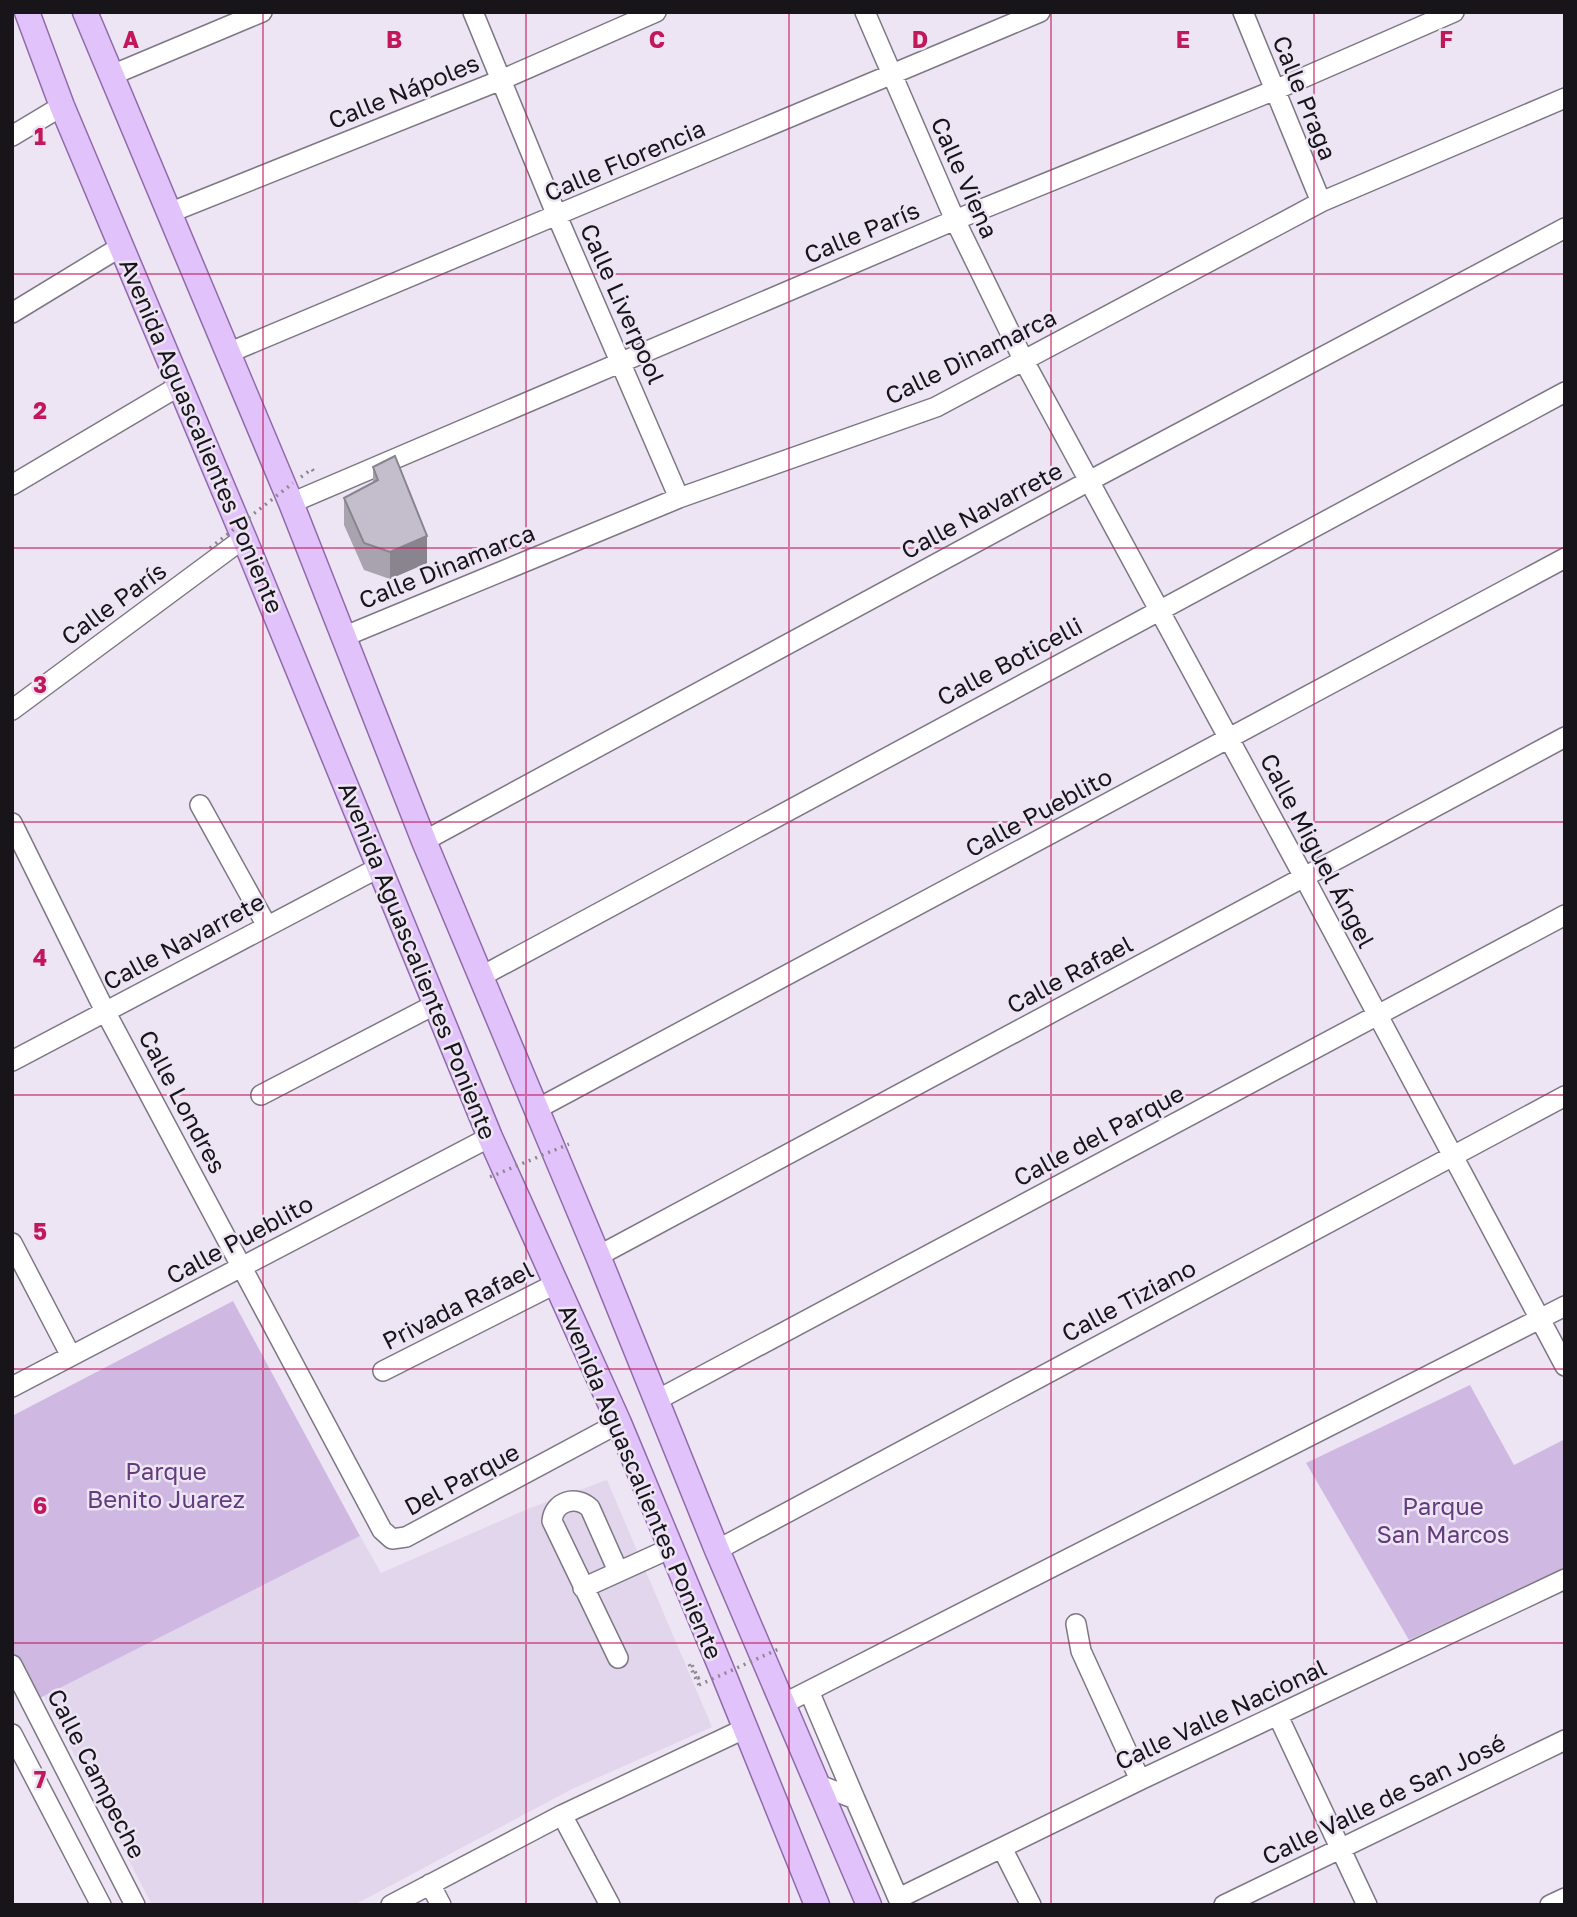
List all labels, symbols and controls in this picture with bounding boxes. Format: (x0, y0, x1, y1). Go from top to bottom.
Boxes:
text: A (123, 25, 140, 53)
text: B (386, 25, 402, 53)
text: C (649, 25, 665, 53)
text: D (912, 25, 928, 53)
text: E (1176, 25, 1190, 53)
text: F (1439, 25, 1453, 53)
street label: Calle Praga (1267, 31, 1343, 164)
street label: Calle Nápoles (324, 47, 483, 134)
street label: Calle Viena (926, 112, 1005, 243)
street label: Calle Florencia (540, 113, 709, 207)
text: 1 (34, 122, 46, 150)
street label: Calle París (799, 194, 923, 269)
street label: Calle Liverpool (575, 219, 672, 388)
street label: Avenida Aguascalientes Poniente (114, 254, 291, 617)
street label: Calle Dinamarca (880, 302, 1061, 410)
text: 2 (33, 396, 47, 424)
street label: Calle Navarrete (896, 455, 1067, 564)
street label: Calle Dinamarca (354, 517, 539, 614)
street label: Calle París (55, 555, 171, 651)
street label: Calle Boticelli (932, 610, 1087, 711)
text: 3 (33, 670, 47, 698)
street label: Calle Miguel Ángel (1255, 748, 1382, 952)
street label: Calle Pueblito (960, 761, 1117, 862)
street label: Avenida Aguascalientes Poniente (333, 777, 504, 1143)
street label: Calle Navarrete (98, 886, 269, 995)
street label: Calle Rafael (1002, 928, 1137, 1019)
text: 4 (33, 943, 47, 971)
street label: Calle Londres (133, 1025, 233, 1178)
street label: Calle del Parque (1008, 1078, 1188, 1192)
street label: Calle Pueblito (161, 1188, 318, 1289)
text: 5 (33, 1217, 47, 1245)
street label: Calle Tiziano (1056, 1252, 1200, 1347)
street label: Privada Rafael (377, 1254, 538, 1355)
street label: Avenida Aguascalientes Poniente (553, 1300, 730, 1663)
street label: Del Parque (399, 1436, 524, 1521)
park label: Parque Benito Juarez (87, 1456, 245, 1513)
text: 6 (33, 1491, 47, 1519)
park label: Parque San Marcos (1376, 1491, 1510, 1548)
street label: Calle Valle Nacional (1110, 1652, 1331, 1775)
street label: Calle Campeche (42, 1684, 153, 1863)
street label: Calle Valle de San José (1257, 1727, 1510, 1870)
text: 7 (34, 1765, 46, 1793)

